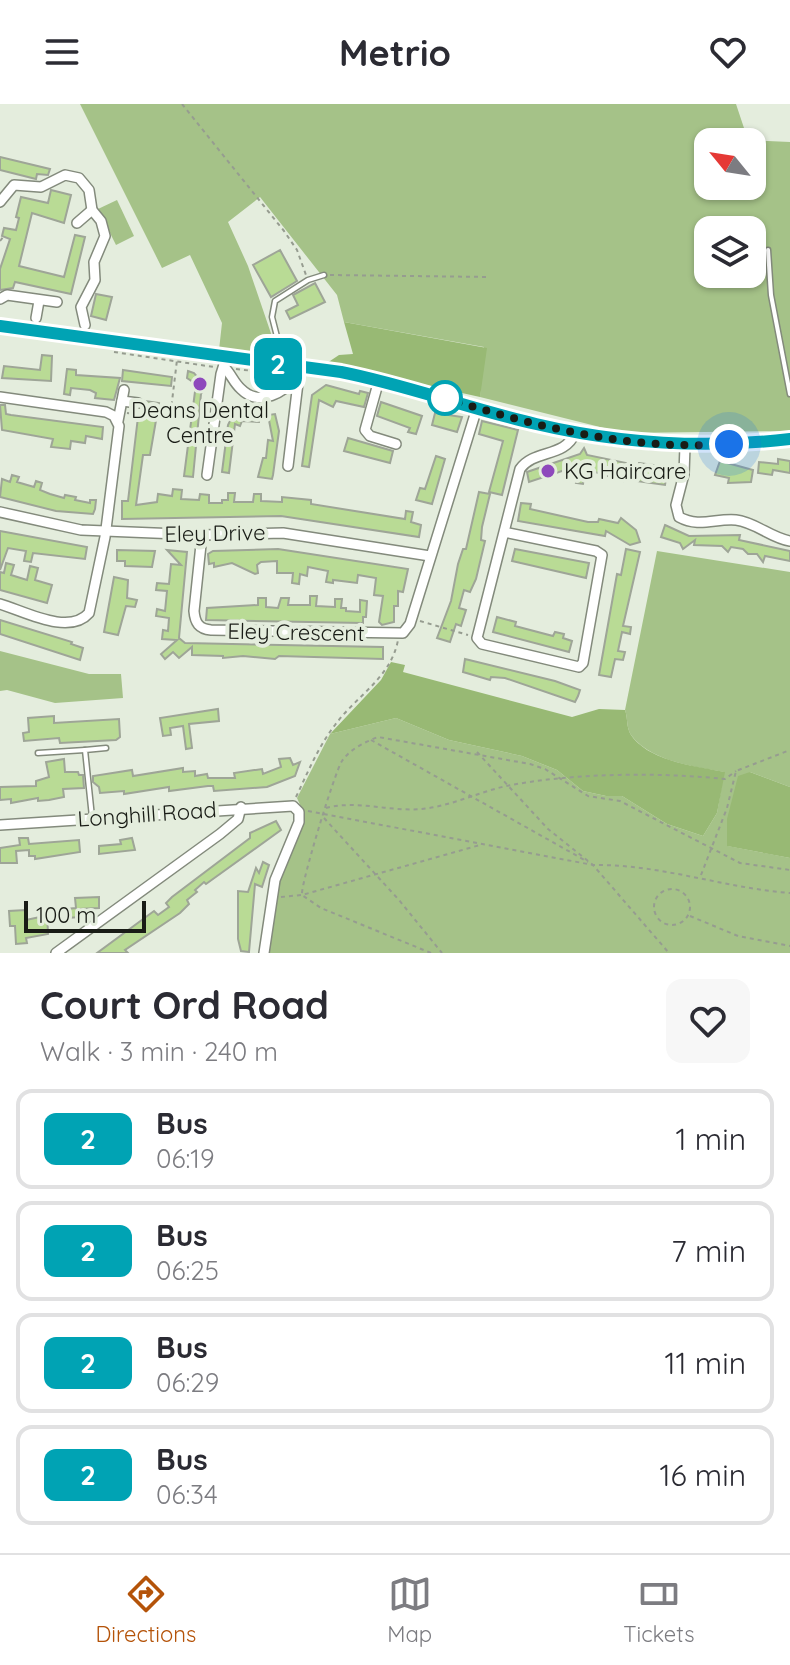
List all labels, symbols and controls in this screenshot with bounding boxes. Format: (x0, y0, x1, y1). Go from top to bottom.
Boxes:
icon: menu (40, 30, 84, 74)
text: Metrio (339, 30, 451, 75)
icon: heart (706, 30, 750, 74)
north arrow (694, 128, 766, 200)
map controls (694, 128, 766, 288)
button: layers (694, 216, 766, 288)
line badge: 2 (252, 338, 304, 390)
text: 2 (270, 346, 286, 381)
marker: Deans Dental Centre (191, 375, 209, 393)
unlabelled marker (428, 381, 462, 415)
place label: Deans Dental Centre (131, 396, 269, 449)
your location (709, 424, 749, 464)
place label: KG Haircare (564, 457, 687, 485)
marker: KG Haircare (539, 462, 557, 480)
street label: Eley Drive (164, 518, 266, 548)
street label: Eley Crescent (227, 617, 365, 647)
street label: Longhill Road (77, 795, 217, 833)
scale bar (24, 897, 146, 933)
text: 100 m (36, 901, 96, 929)
button: heart (666, 979, 750, 1063)
text: Court Ord Road (40, 981, 329, 1029)
text: Walk · 3 min · 240 m (40, 1035, 278, 1068)
text: Bus (156, 1104, 208, 1142)
text: 1 min (676, 1120, 746, 1158)
text: 2 (80, 1121, 96, 1156)
text: 06:19 (156, 1142, 214, 1175)
text: Bus (156, 1216, 208, 1254)
text: 7 min (671, 1232, 746, 1270)
text: 2 (80, 1233, 96, 1268)
text: 06:25 (156, 1254, 219, 1287)
text: Bus (156, 1328, 208, 1366)
text: 11 min (664, 1344, 746, 1382)
text: 2 (80, 1345, 96, 1380)
text: 06:29 (156, 1366, 219, 1399)
text: Bus (156, 1440, 208, 1478)
text: 16 min (659, 1456, 746, 1494)
text: 2 (80, 1457, 96, 1492)
text: 06:34 (156, 1478, 218, 1511)
tab: Directions (95, 1572, 196, 1648)
tab: Map (387, 1572, 432, 1648)
tab: Tickets (623, 1572, 694, 1648)

